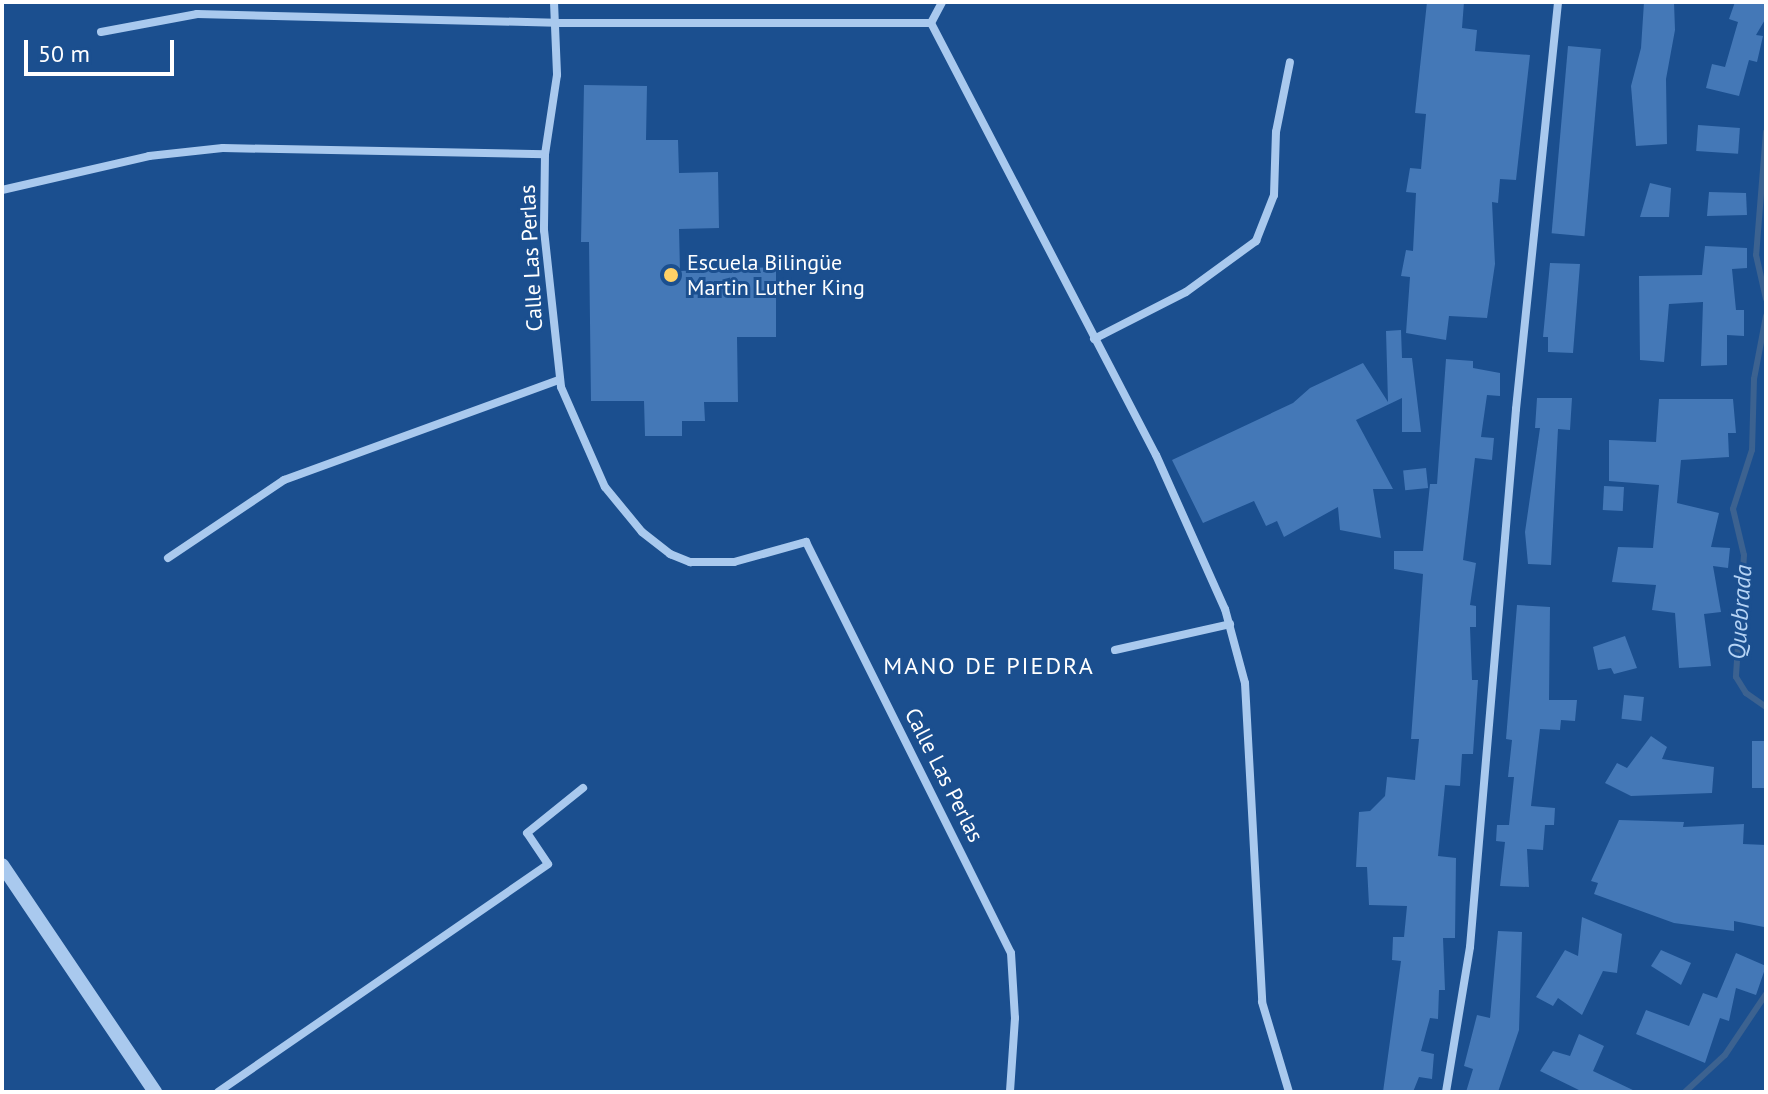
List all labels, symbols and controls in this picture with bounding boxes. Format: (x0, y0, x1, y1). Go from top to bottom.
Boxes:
scale bar (28, 24, 178, 74)
text: 50 m (38, 38, 90, 69)
street label: Calle Las Perlas (514, 184, 548, 332)
place label: Escuela Bilingüe Martin Luther King (687, 249, 865, 300)
marker: Escuela Bilingüe Martin Luther King (662, 266, 680, 284)
water label: Quebrada (1722, 564, 1758, 660)
district label: MANO DE PIEDRA (883, 652, 1095, 680)
street label: Calle Las Perlas (899, 704, 989, 846)

